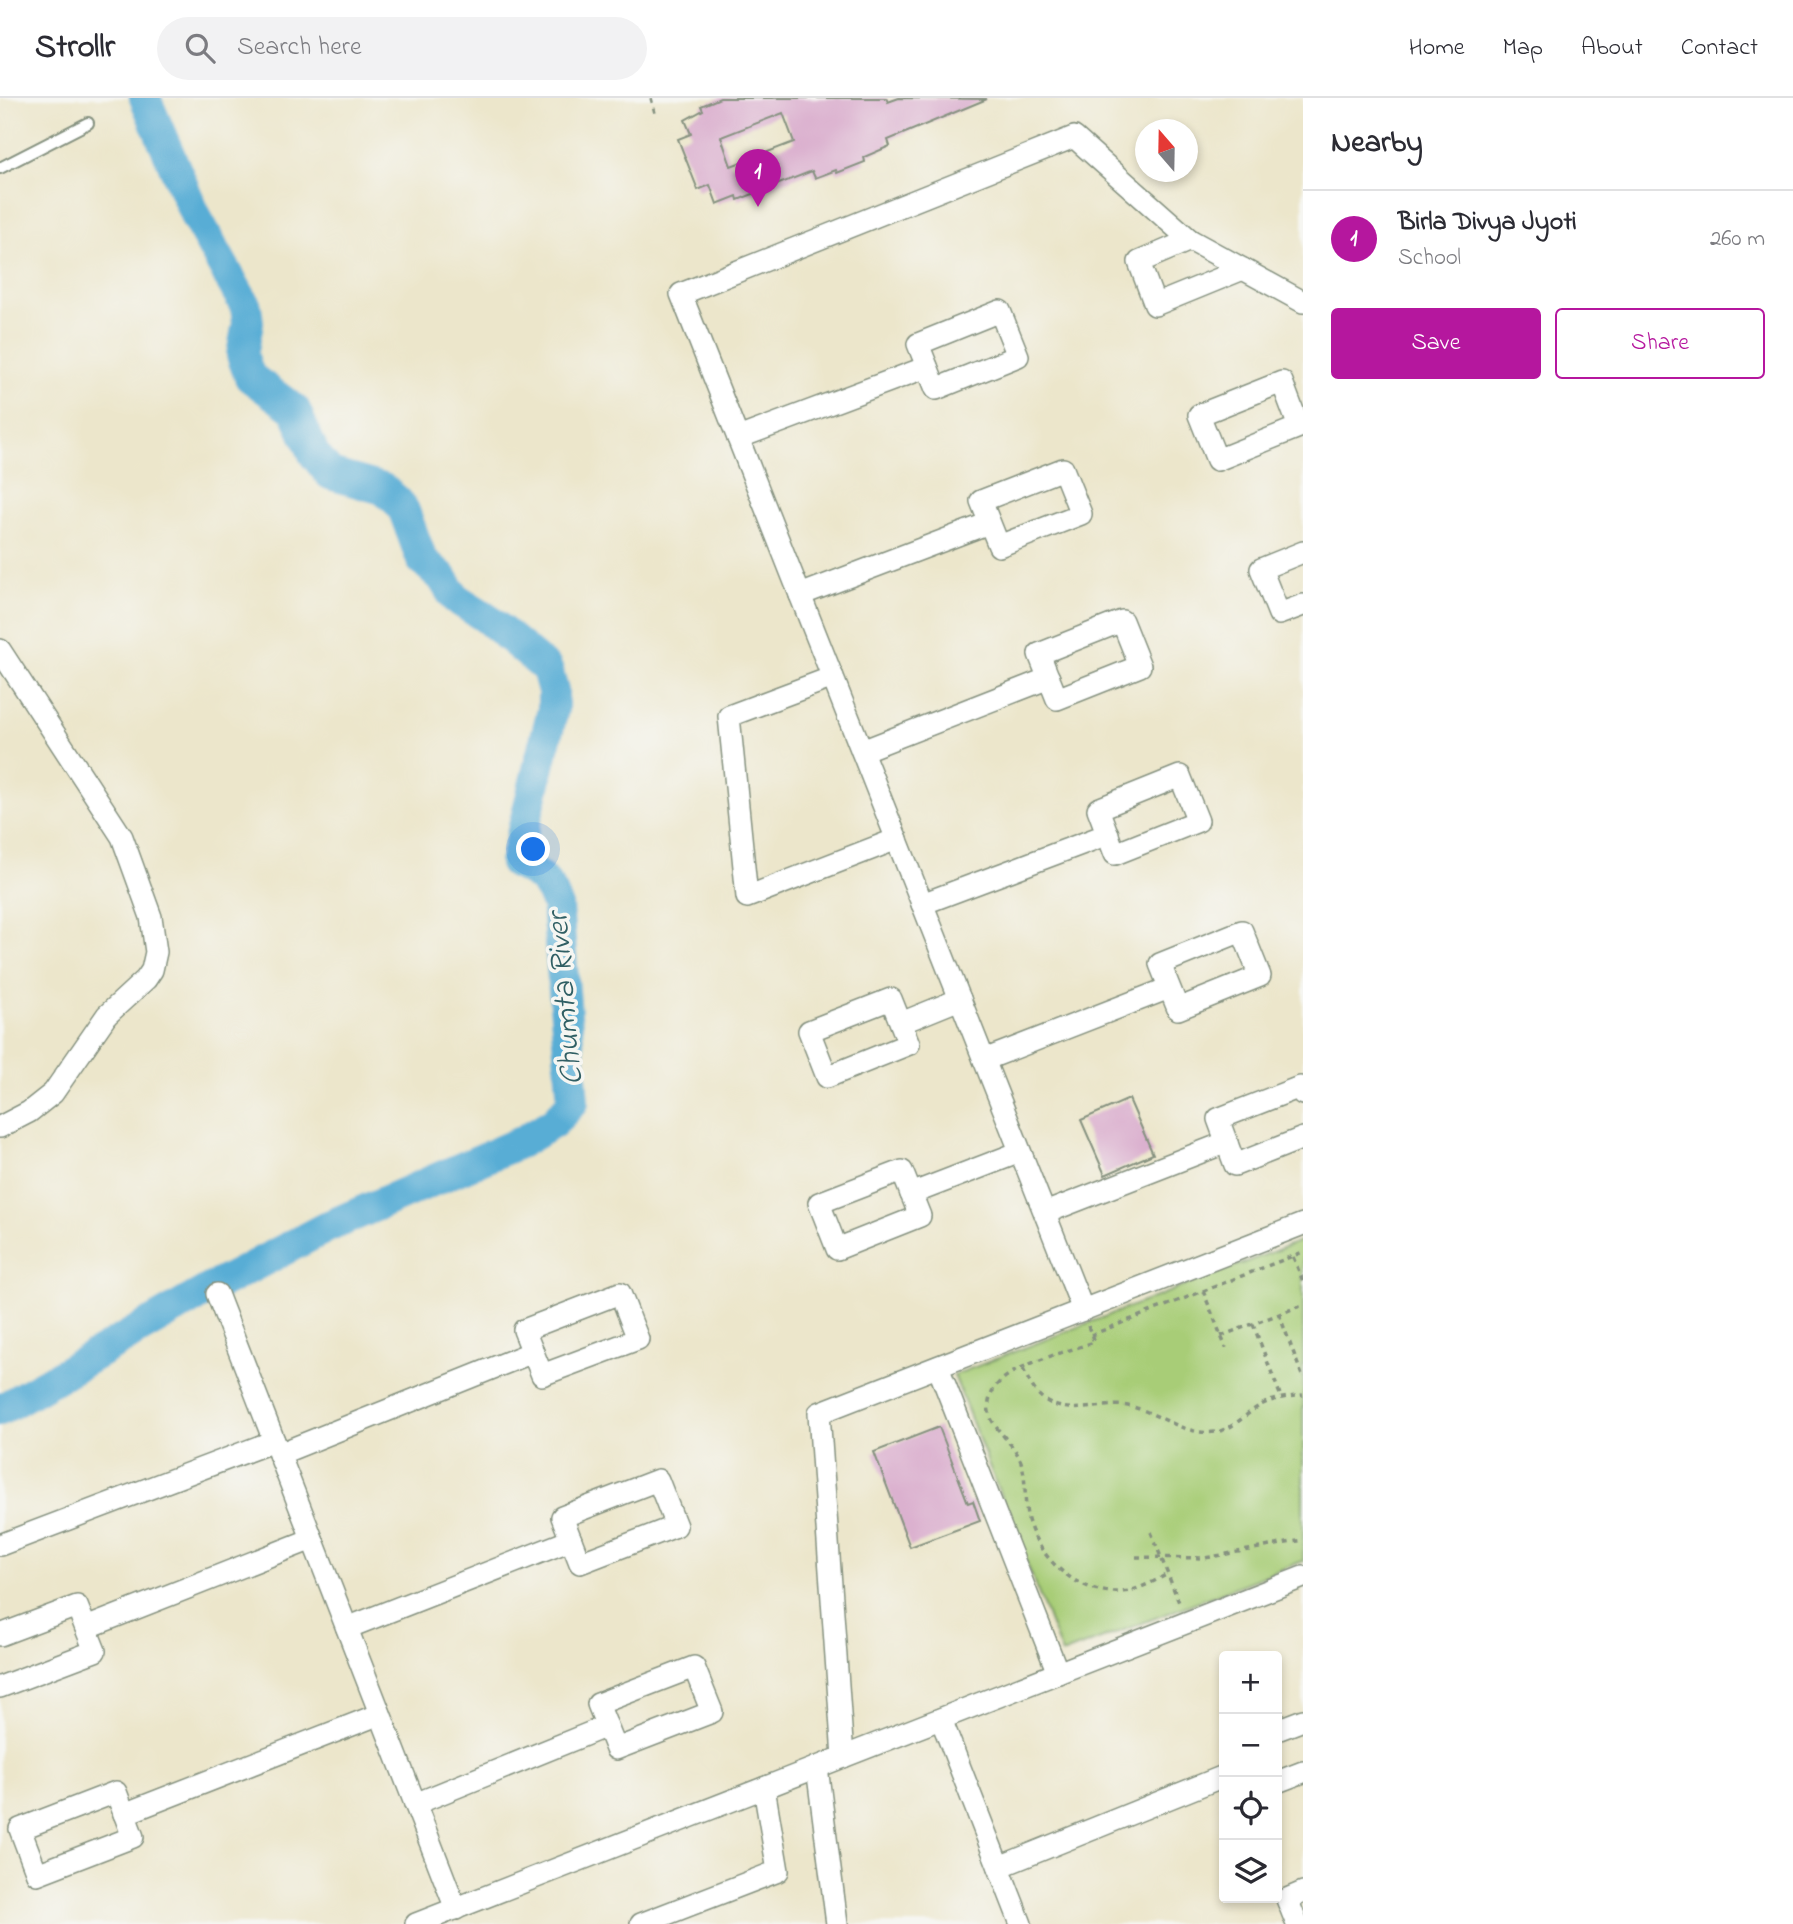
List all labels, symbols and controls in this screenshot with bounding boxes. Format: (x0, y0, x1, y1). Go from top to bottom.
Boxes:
search box (157, 17, 647, 80)
text: Strollr (35, 24, 115, 72)
icon: search (181, 29, 219, 67)
text: Search here (237, 29, 362, 67)
text: Home (1409, 31, 1465, 66)
text: Map (1503, 31, 1543, 66)
text: About (1581, 31, 1643, 66)
text: Contact (1681, 31, 1758, 66)
north arrow (1135, 119, 1198, 182)
text: Nearby (1331, 122, 1423, 166)
pin: 1 (735, 149, 781, 207)
text: Birla Divya Jyoti (1398, 204, 1577, 242)
text: 1 (1350, 223, 1358, 256)
text: 260 m (1710, 223, 1765, 256)
text: School (1398, 242, 1461, 275)
button: Save (1331, 308, 1541, 379)
button: Share (1555, 308, 1765, 379)
your location (516, 832, 550, 866)
water label: Chumta River (535, 906, 597, 1087)
map controls (1219, 1651, 1282, 1903)
button: + (1219, 1651, 1282, 1714)
button: − (1219, 1714, 1282, 1777)
button: locate (1219, 1777, 1282, 1840)
button: layers (1219, 1840, 1282, 1903)

